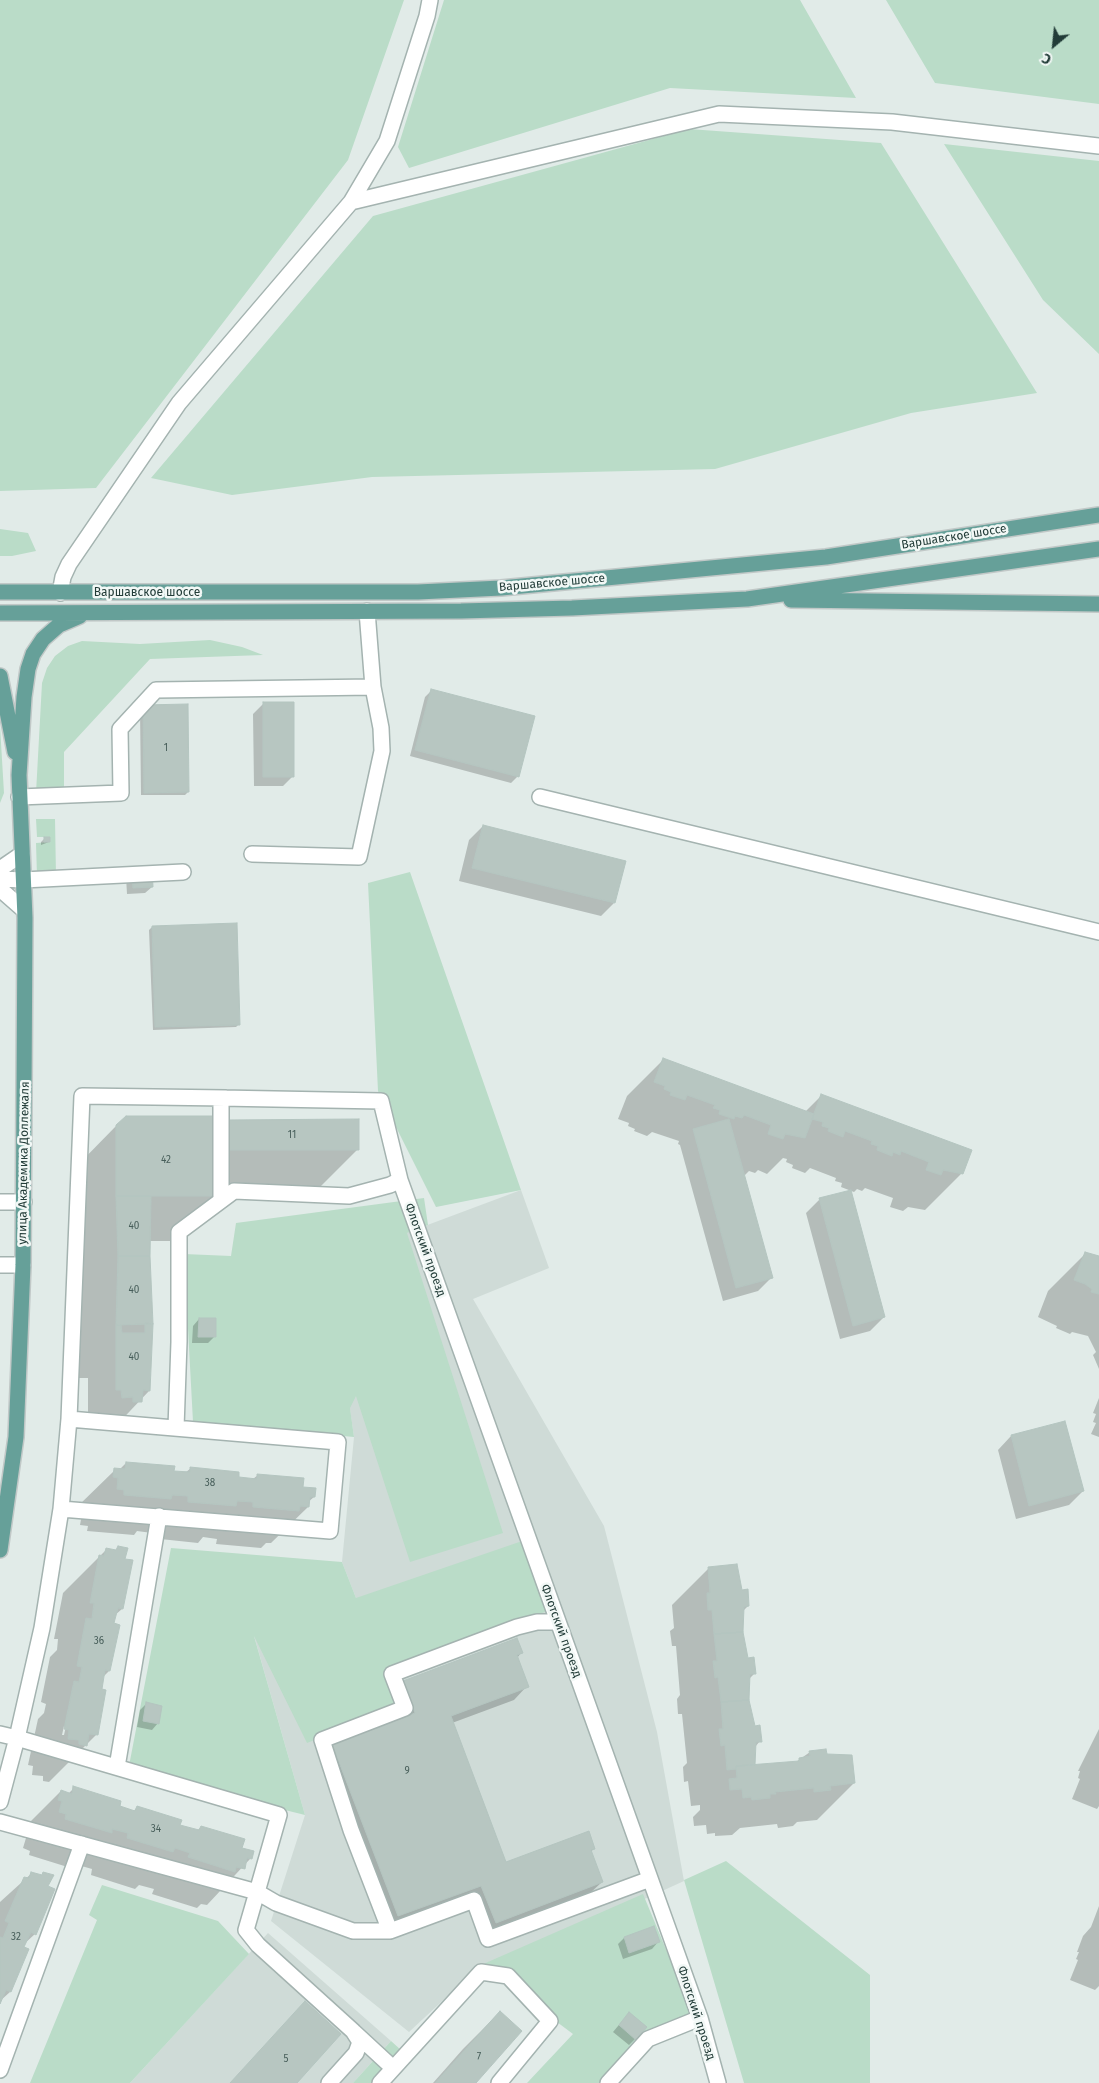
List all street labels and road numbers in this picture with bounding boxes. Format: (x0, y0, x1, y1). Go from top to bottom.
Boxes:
street label: Варшавское шоссе (900, 522, 1008, 552)
street label: Варшавское шоссе (498, 571, 606, 595)
street label: Варшавское шоссе (94, 586, 200, 600)
street label: улица Академика Доллежаля (15, 1081, 33, 1245)
street label: Флотский проезд (401, 1201, 449, 1299)
street label: Флотский проезд (537, 1582, 585, 1680)
street label: Флотский проезд (674, 1964, 718, 2062)

